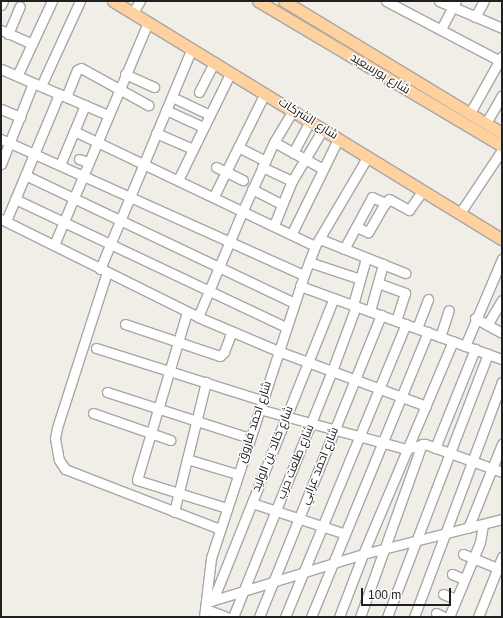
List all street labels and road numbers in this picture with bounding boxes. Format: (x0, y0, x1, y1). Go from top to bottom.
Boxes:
street label: شارع بورسعيد (347, 50, 413, 98)
street label: شارع الشركات (276, 95, 340, 143)
street label: شارع احمد فاروق (235, 379, 275, 465)
street label: شارع خالد بن الوليد (249, 404, 297, 494)
street label: شارع طلعت حرب (274, 422, 318, 502)
street label: شارع احمد عرابي (298, 425, 342, 507)

